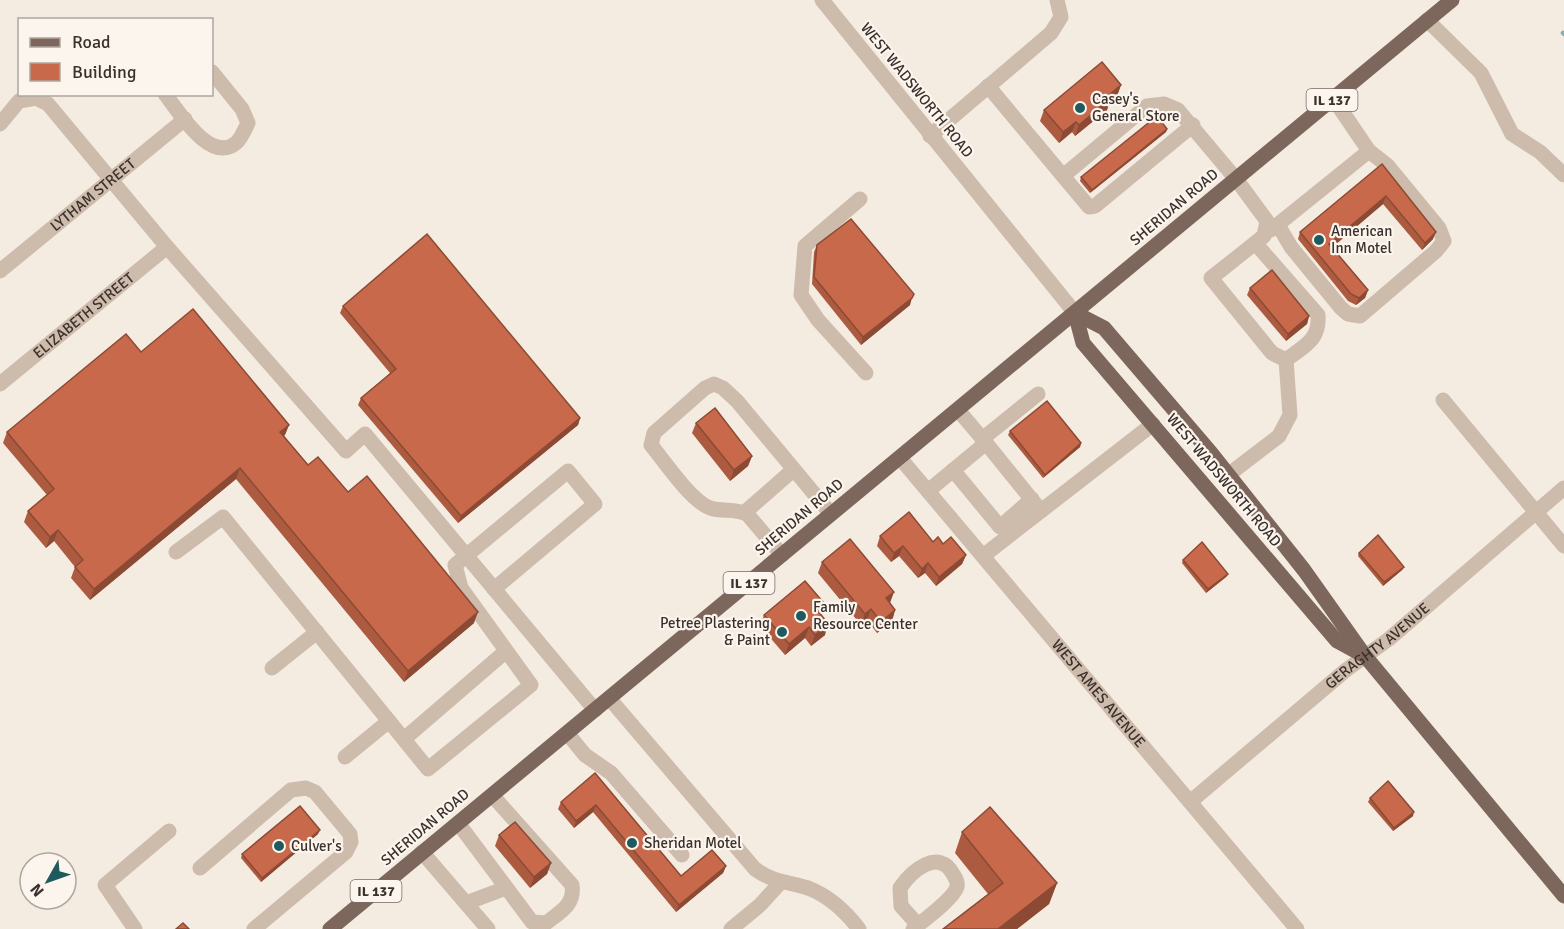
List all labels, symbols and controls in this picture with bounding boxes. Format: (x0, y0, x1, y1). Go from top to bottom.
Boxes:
legend (18, 18, 213, 96)
street label: WEST WADSWORTH ROAD (857, 19, 977, 161)
text: Road (72, 31, 111, 53)
text: Building (72, 61, 136, 83)
road number: IL 137 (1306, 89, 1358, 111)
place label: Casey's General Store (1092, 90, 1180, 125)
marker: Casey's General Store (1073, 101, 1087, 115)
street label: LYTHAM STREET (47, 154, 139, 235)
street label: SHERIDAN ROAD (1126, 165, 1222, 249)
place label: American Inn Motel (1331, 222, 1392, 257)
marker: American Inn Motel (1312, 233, 1326, 247)
street label: ELIZABETH STREET (29, 268, 138, 362)
street label: WEST WADSWORTH ROAD (1163, 410, 1285, 550)
street label: SHERIDAN ROAD (751, 475, 847, 559)
road number: IL 137 (724, 572, 774, 594)
place label: Family Resource Center (813, 598, 918, 633)
street label: GERAGHTY AVENUE (1321, 599, 1433, 693)
marker: Family Resource Center (794, 609, 808, 623)
place label: Petree Plastering & Paint (660, 614, 770, 649)
marker: Petree Plastering & Paint (775, 625, 789, 639)
street label: WEST AMES AVENUE (1048, 636, 1149, 751)
street label: SHERIDAN ROAD (377, 785, 473, 869)
place label: Sheridan Motel (644, 834, 742, 852)
marker: Sheridan Motel (625, 836, 639, 850)
place label: Culver's (291, 837, 342, 855)
marker: Culver's (272, 839, 286, 853)
north arrow (18, 851, 78, 911)
text: N (26, 879, 49, 901)
road number: IL 137 (350, 880, 401, 902)

